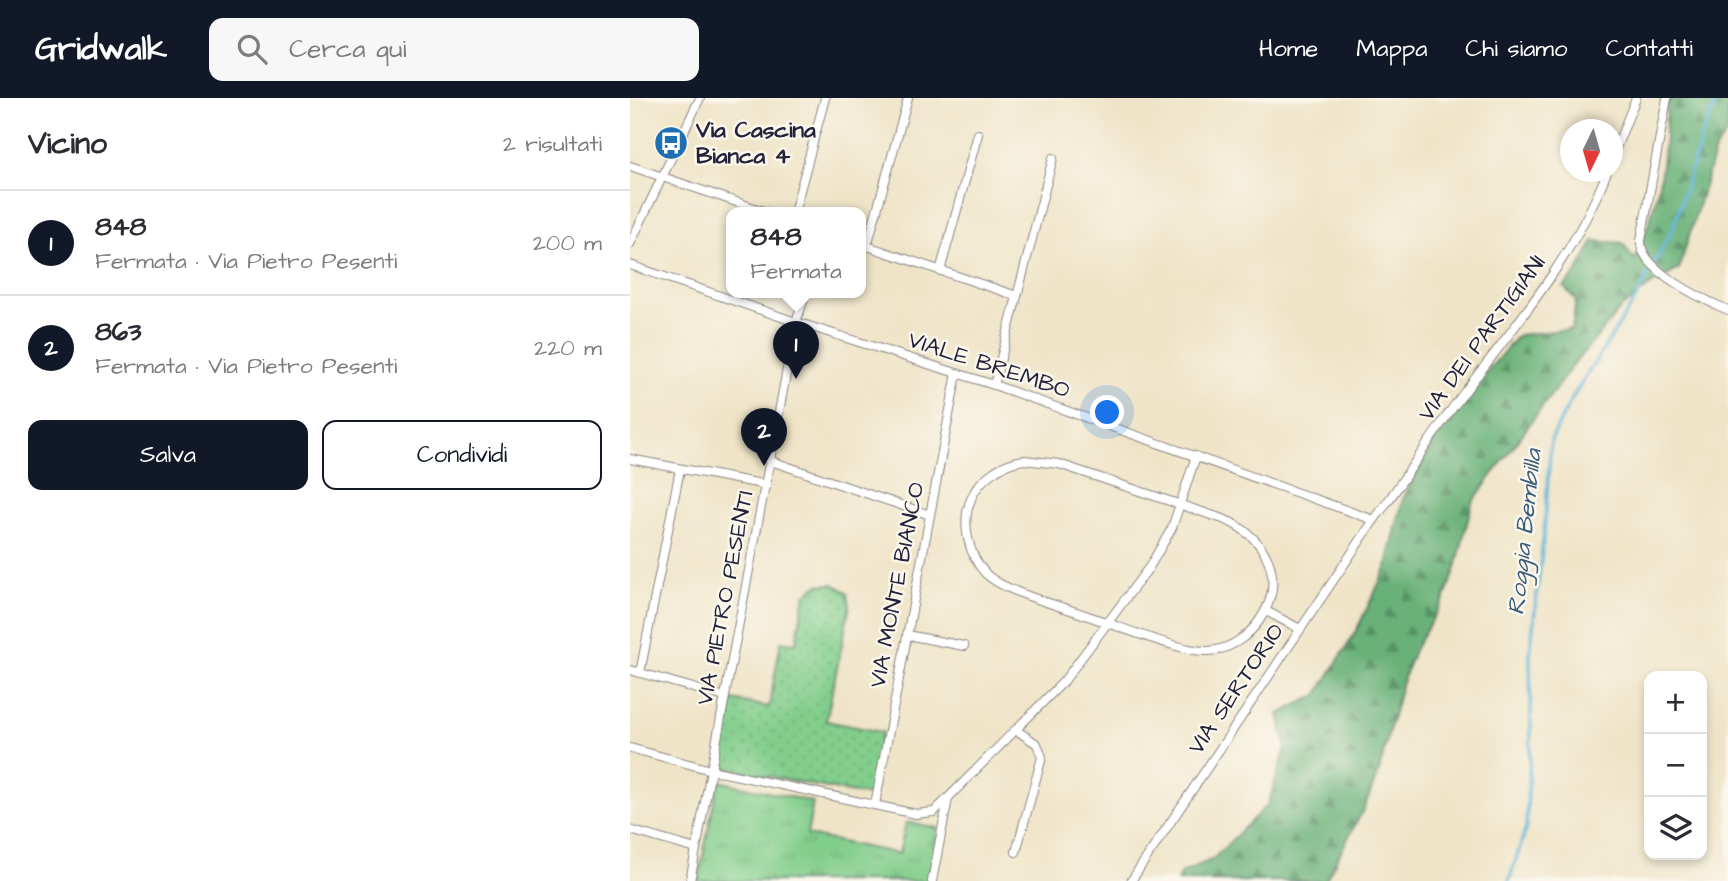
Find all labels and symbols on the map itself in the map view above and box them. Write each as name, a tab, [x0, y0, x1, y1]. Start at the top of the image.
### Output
place label: Via Cascina Bianca 4	[695, 114, 816, 172]
north arrow	[1560, 119, 1623, 182]
bus stop icon: Via Cascina Bianca 4	[652, 124, 690, 162]
street label: VIA DEI PARTIGIANI	[1411, 248, 1553, 428]
pin: 1	[773, 321, 819, 379]
street label: VIALE BREMBO	[904, 324, 1074, 406]
your location	[1090, 395, 1124, 429]
pin: 2	[741, 408, 787, 466]
water label: Roggia Bembilla	[1499, 446, 1552, 617]
street label: VIA MONTE BIANCO	[861, 480, 933, 690]
street label: VIA PIETRO PESENTI	[689, 488, 761, 708]
street label: VIA SERTORIO	[1180, 617, 1292, 761]

